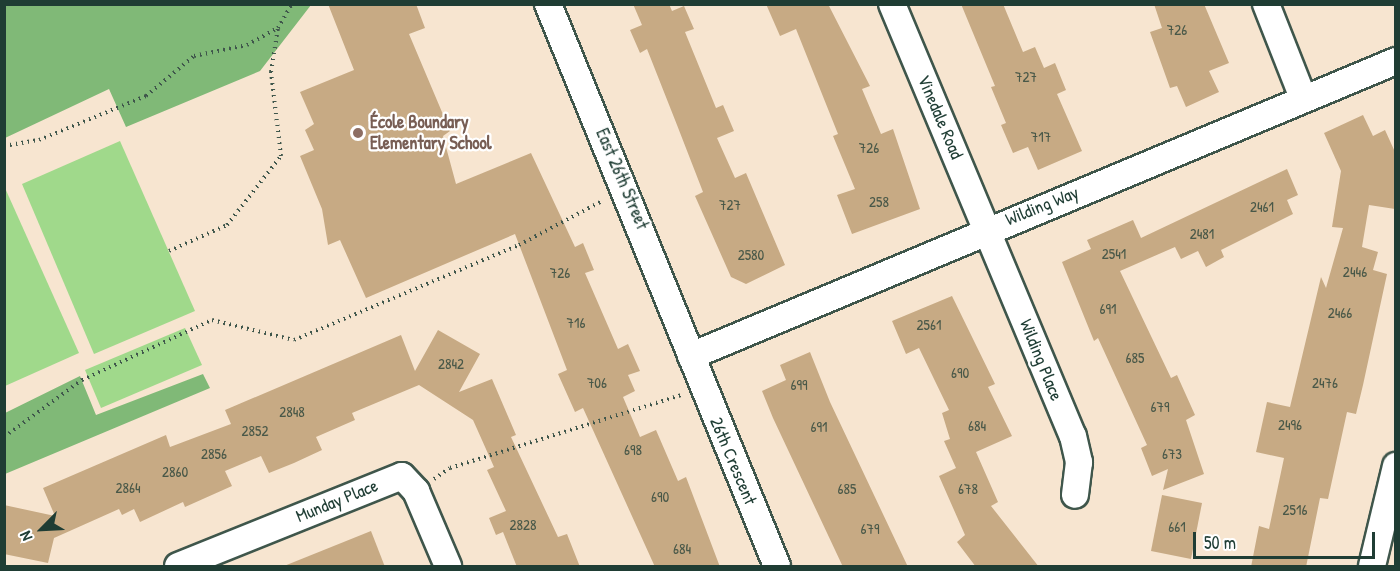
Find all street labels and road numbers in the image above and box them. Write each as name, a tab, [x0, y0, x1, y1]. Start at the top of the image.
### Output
street label: Vinedale Road	[913, 72, 967, 162]
street label: East 26th Street	[591, 125, 653, 233]
street label: Wilding Way	[1002, 182, 1082, 230]
street label: Wilding Place	[1015, 316, 1067, 404]
street label: 26th Crescent	[705, 414, 761, 508]
street label: Munday Place	[293, 475, 381, 527]

